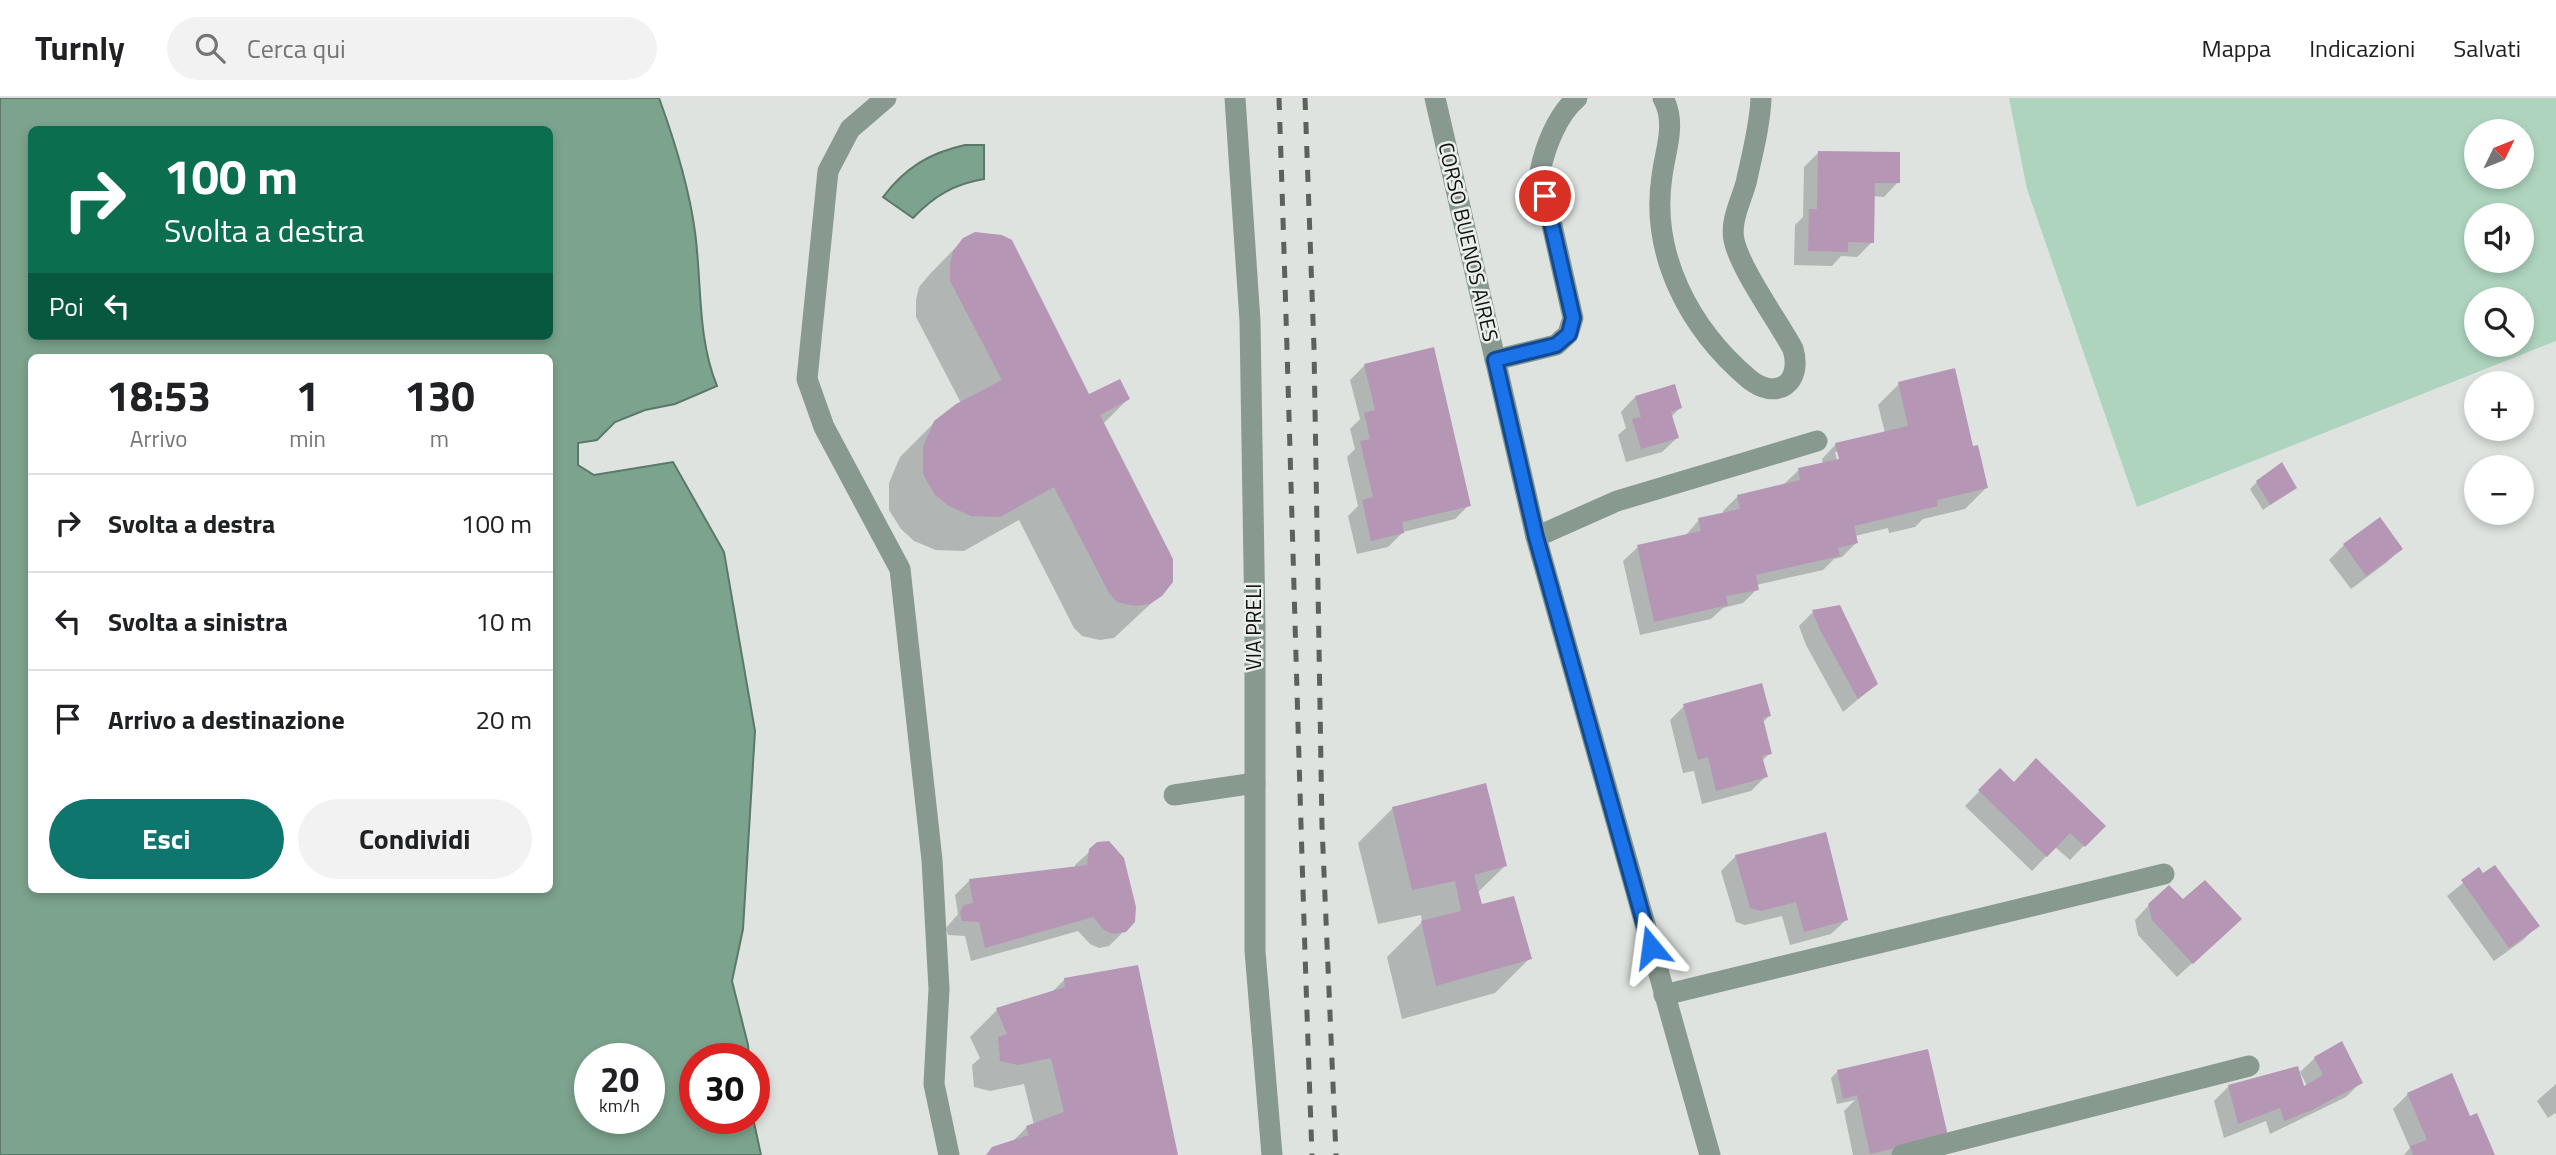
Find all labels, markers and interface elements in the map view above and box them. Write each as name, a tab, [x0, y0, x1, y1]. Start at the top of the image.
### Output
search box	[167, 17, 657, 80]
text: Turnly	[35, 23, 125, 73]
icon: search	[191, 29, 229, 67]
text: Cerca qui	[247, 29, 346, 68]
text: Mappa	[2202, 30, 2271, 66]
text: Indicazioni	[2309, 30, 2415, 66]
text: Salvati	[2453, 30, 2521, 66]
north arrow	[2464, 119, 2534, 189]
map controls	[2464, 119, 2534, 525]
text: 100 m	[164, 138, 298, 213]
street label: CORSO BUENOS AIRES	[1430, 139, 1507, 345]
icon: right	[49, 154, 140, 245]
pin	[1515, 166, 1575, 226]
icon: arrive	[1526, 177, 1564, 215]
button: sound	[2464, 203, 2534, 273]
text: Svolta a destra	[164, 206, 364, 254]
text: Poi	[49, 287, 84, 326]
icon: left	[98, 287, 136, 325]
button: search	[2464, 287, 2534, 357]
text: 18:53	[106, 363, 211, 427]
text: 1	[296, 363, 319, 427]
text: 130	[404, 363, 475, 427]
button: +	[2464, 371, 2534, 441]
text: Arrivo	[130, 421, 187, 456]
text: min	[289, 421, 326, 456]
text: m	[430, 421, 449, 456]
button: −	[2464, 455, 2534, 525]
icon: right	[49, 504, 87, 542]
text: Svolta a destra	[108, 504, 275, 543]
text: 100 m	[461, 504, 532, 543]
street label: VIA PRELI	[1237, 584, 1269, 670]
icon: left	[49, 602, 87, 640]
text: Svolta a sinistra	[108, 602, 288, 641]
text: 10 m	[475, 602, 532, 641]
icon: arrive	[49, 700, 87, 738]
text: Arrivo a destinazione	[108, 700, 345, 739]
text: 20 m	[475, 700, 532, 739]
button: Esci	[49, 799, 284, 879]
button: Condividi	[298, 799, 532, 879]
position arrow	[1614, 910, 1688, 984]
speed limit sign: 30	[679, 1043, 770, 1134]
text: 20	[600, 1052, 639, 1106]
text: km/h	[599, 1092, 640, 1119]

